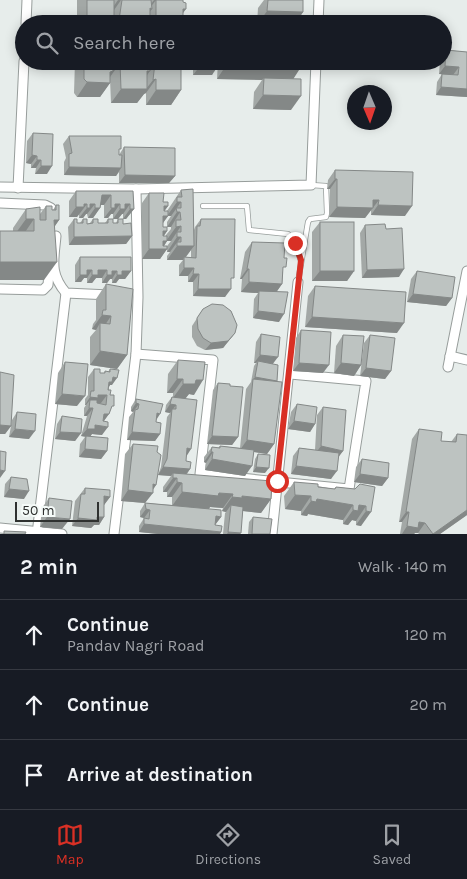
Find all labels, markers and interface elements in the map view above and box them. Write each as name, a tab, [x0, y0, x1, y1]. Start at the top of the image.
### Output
search box	[15, 15, 452, 70]
icon: search	[33, 29, 61, 57]
text: Search here	[73, 32, 175, 54]
north arrow	[347, 85, 392, 130]
route end	[284, 232, 307, 255]
route start	[266, 470, 289, 493]
scale bar	[15, 499, 99, 522]
text: 50 m	[22, 502, 55, 519]
text: 2 min	[20, 555, 78, 579]
text: Walk · 140 m	[358, 557, 447, 576]
text: Continue	[67, 614, 149, 636]
icon: ahead	[20, 621, 48, 649]
text: 120 m	[404, 625, 447, 644]
text: Pandav Nagri Road	[67, 636, 204, 655]
icon: ahead	[20, 691, 48, 719]
text: Continue	[67, 694, 149, 716]
text: 20 m	[409, 695, 447, 714]
icon: arrive	[20, 761, 48, 789]
text: Arrive at destination	[67, 764, 253, 786]
tab: Map	[56, 821, 84, 868]
tab: Directions	[195, 821, 261, 868]
tab: Saved	[373, 821, 411, 868]

